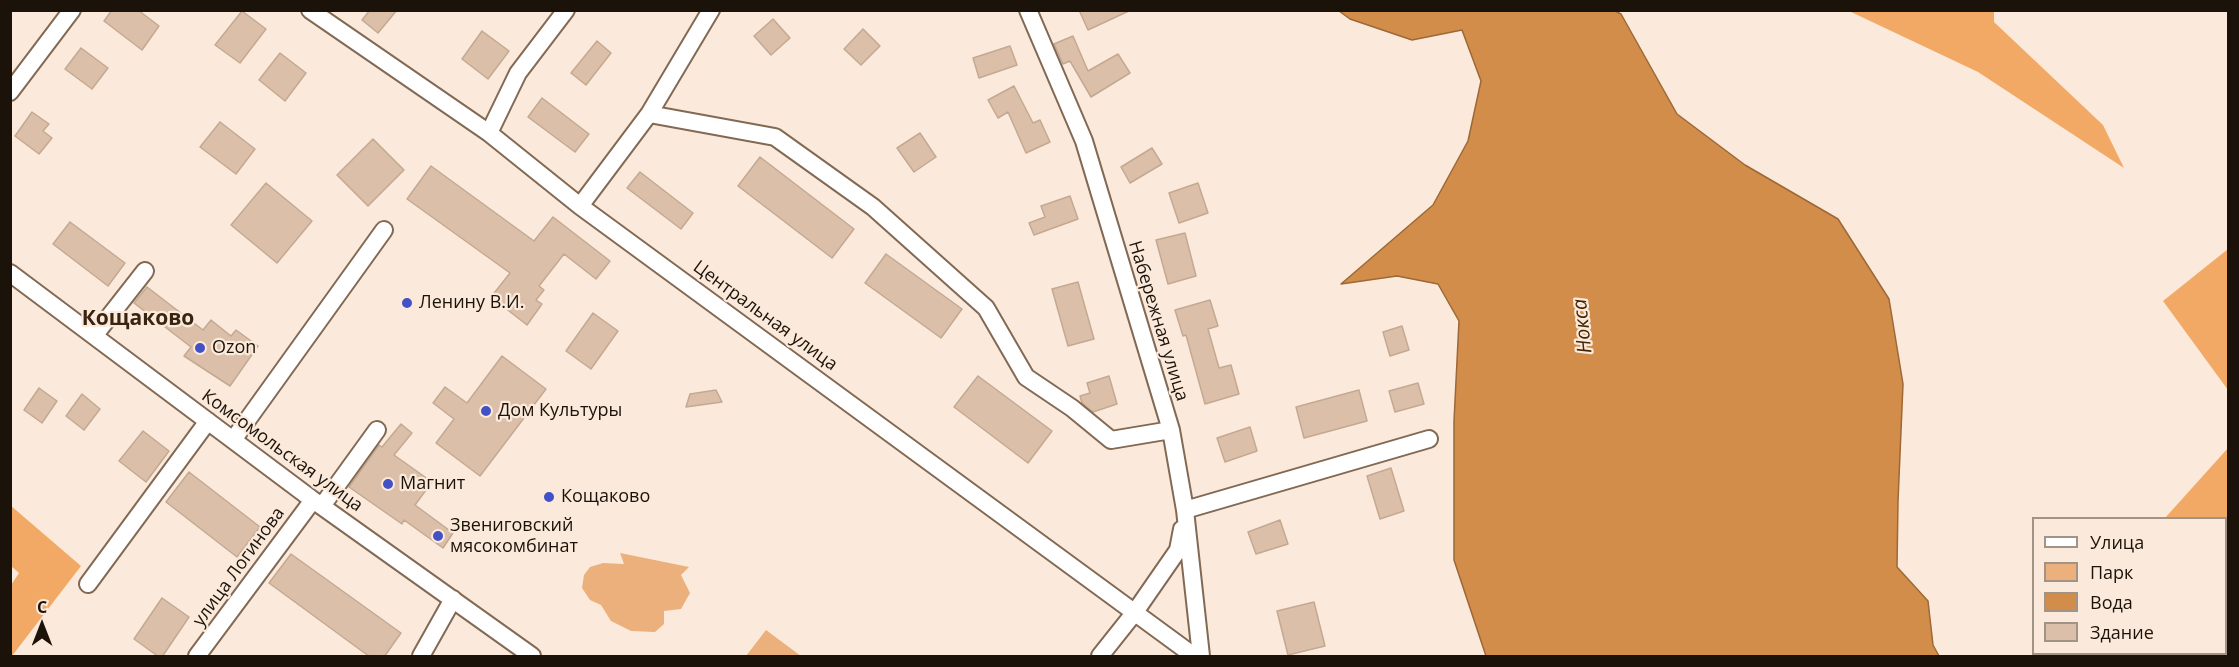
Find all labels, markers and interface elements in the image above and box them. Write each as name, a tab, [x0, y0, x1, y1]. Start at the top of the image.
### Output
street label: Набережная улица	[1123, 238, 1193, 404]
street label: Центральная улица	[689, 256, 841, 376]
place label: Ленину В.И.	[419, 292, 524, 314]
marker: Ленину В.И.	[400, 296, 414, 310]
water label: Нокса	[1568, 297, 1598, 355]
district label: Кощаково	[82, 306, 194, 332]
place label: Ozon	[212, 337, 256, 359]
marker: Ozon	[193, 341, 207, 355]
street label: Комсомольская улица	[197, 385, 367, 517]
place label: Дом Культуры	[498, 400, 622, 422]
marker: Дом Культуры	[479, 404, 493, 418]
place label: Магнит	[400, 473, 465, 495]
marker: Магнит	[381, 477, 395, 491]
place label: Кощаково	[561, 486, 650, 508]
marker: Кощаково	[542, 490, 556, 504]
street label: улица Логинова	[189, 503, 289, 631]
place label: Звениговский мясокомбинат	[450, 515, 578, 558]
legend	[2032, 517, 2227, 655]
marker: Звениговский мясокомбинат	[431, 529, 445, 543]
text: Улица	[2090, 530, 2144, 554]
text: Парк	[2090, 560, 2133, 584]
text: Вода	[2090, 590, 2133, 614]
north arrow	[12, 595, 72, 655]
text: С	[37, 596, 47, 618]
text: Здание	[2090, 620, 2154, 644]

